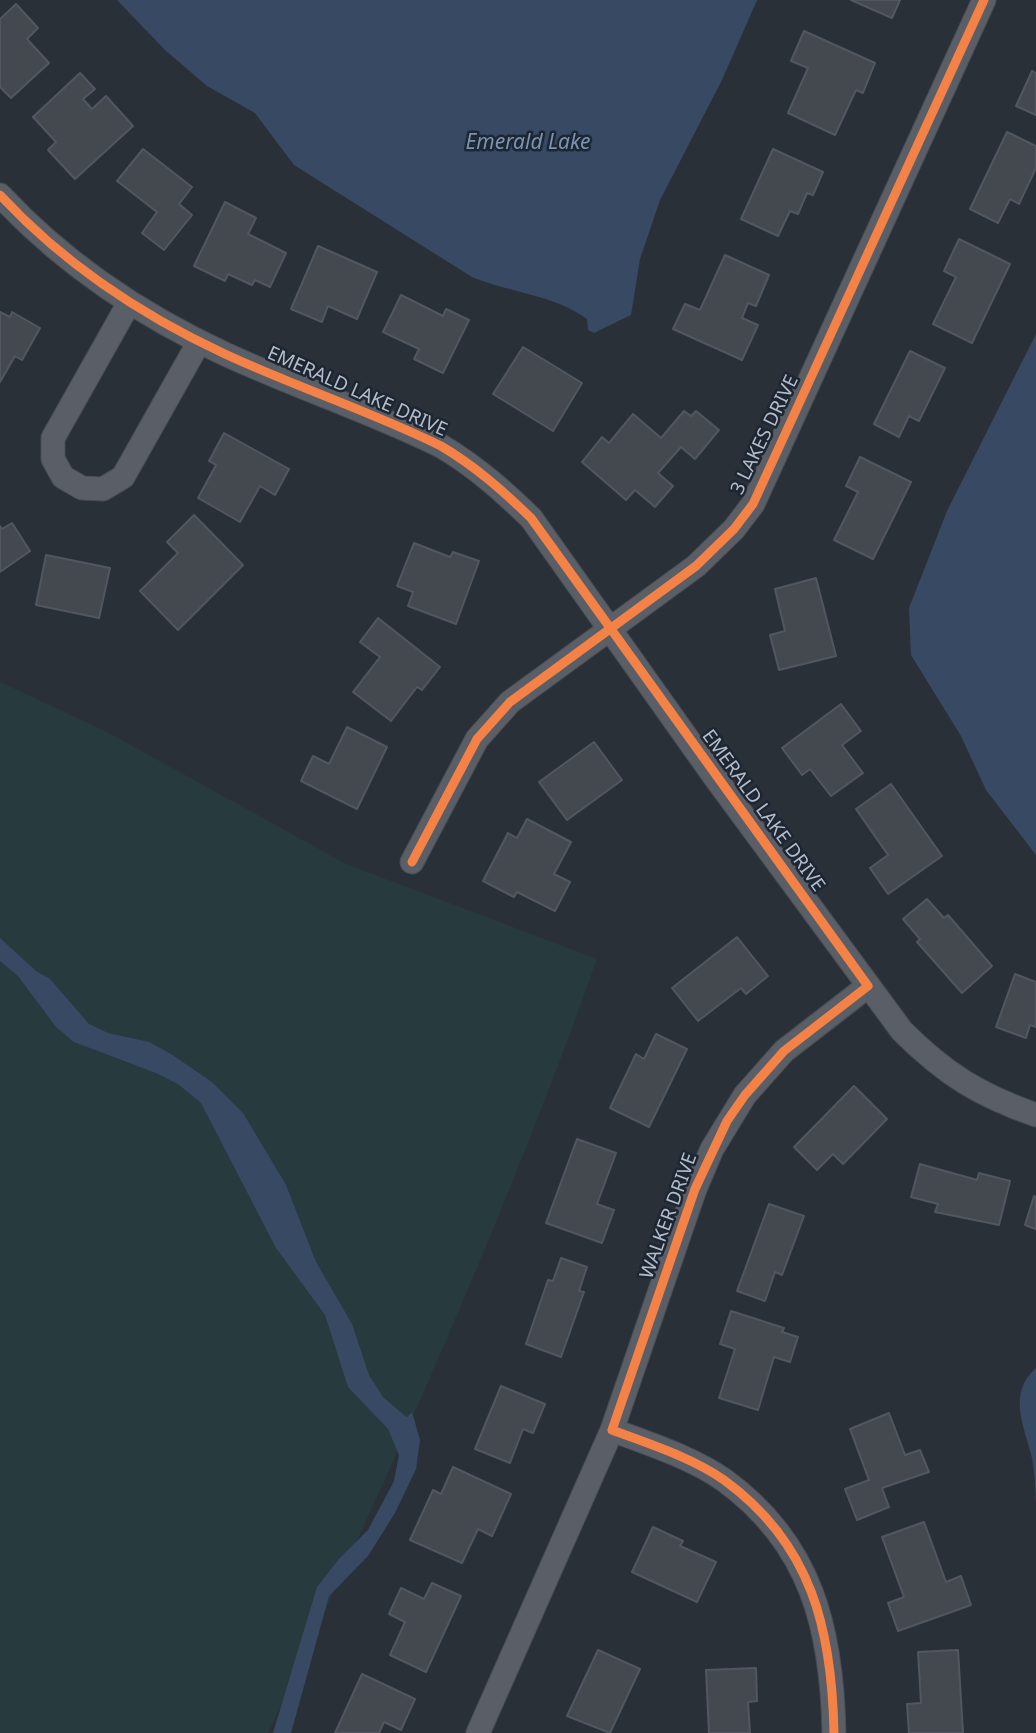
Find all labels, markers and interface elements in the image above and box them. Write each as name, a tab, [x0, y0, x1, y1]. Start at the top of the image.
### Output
water label: Emerald Lake	[466, 130, 590, 156]
street label: EMERALD LAKE DRIVE	[264, 342, 450, 442]
street label: 3 LAKES DRIVE	[726, 372, 804, 498]
street label: EMERALD LAKE DRIVE	[697, 726, 829, 896]
street label: WALKER DRIVE	[636, 1150, 702, 1282]

